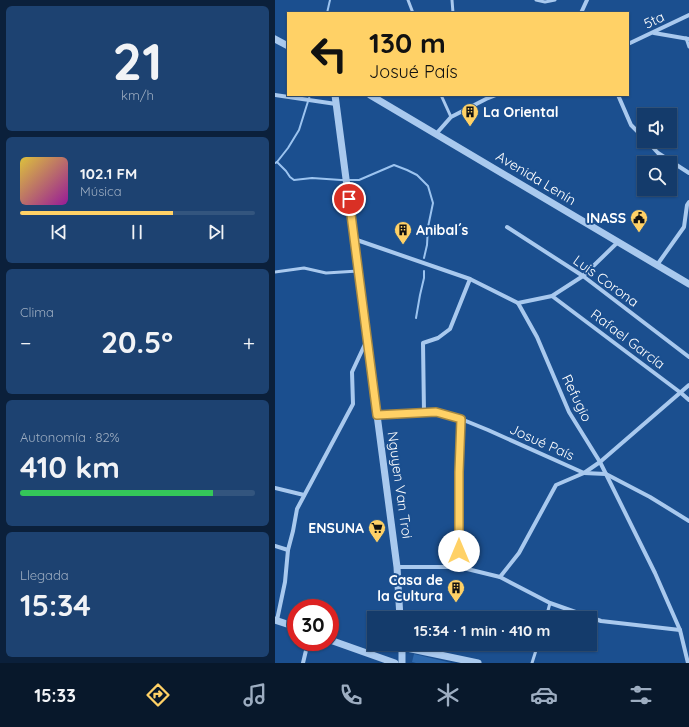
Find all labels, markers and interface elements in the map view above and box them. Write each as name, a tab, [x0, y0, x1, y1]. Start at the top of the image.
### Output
street label: 5ta	[641, 7, 667, 33]
text: 130 m	[369, 25, 446, 60]
text: 21	[113, 28, 162, 93]
icon: left	[303, 28, 355, 80]
text: Josué País	[369, 60, 458, 83]
text: km/h	[121, 87, 154, 103]
building icon: La Oriental	[460, 102, 480, 127]
place label: La Oriental	[483, 103, 559, 121]
map controls	[637, 108, 677, 196]
button: sound	[637, 108, 677, 148]
street label: Avenida Lenín	[493, 147, 579, 209]
button: search	[637, 156, 677, 196]
text: 102.1 FM	[80, 164, 137, 183]
pin	[332, 182, 366, 216]
text: Música	[80, 183, 122, 199]
icon: arrive	[338, 188, 360, 210]
public building icon: INASS	[629, 208, 649, 233]
place label: INASS	[586, 209, 626, 227]
building icon: Anibal´s	[393, 220, 413, 245]
icon: previous	[48, 221, 70, 243]
icon: pause	[126, 221, 148, 243]
icon: next	[205, 221, 227, 243]
place label: Anibal´s	[416, 221, 469, 239]
street label: Luis Corona	[570, 251, 642, 311]
text: Clima	[20, 304, 54, 320]
street label: Rafael García	[587, 305, 669, 373]
text: 20.5°	[101, 323, 173, 361]
text: −	[20, 329, 31, 357]
text: +	[243, 329, 255, 357]
street label: Refugio	[558, 371, 596, 425]
street label: Josué País	[507, 420, 577, 464]
text: Autonomía · 82%	[20, 429, 120, 445]
street label: Nguyen Van Troi	[384, 430, 416, 540]
text: 410 km	[20, 448, 120, 486]
supermarket icon: ENSUNA	[367, 518, 387, 543]
place label: ENSUNA	[308, 519, 364, 537]
position arrow	[438, 530, 480, 572]
text: Llegada	[20, 567, 69, 583]
place label: Casa de la Cultura	[377, 571, 443, 605]
building icon: Casa de la Cultura	[446, 578, 466, 603]
text: 15:34	[20, 586, 91, 624]
speed limit sign: 30	[287, 599, 339, 651]
text: 15:34 · 1 min · 410 m	[414, 621, 550, 640]
icon: directions	[144, 681, 172, 709]
icon: music	[241, 681, 269, 709]
icon: phone	[337, 681, 365, 709]
icon: climate	[434, 681, 462, 709]
icon: car	[530, 681, 558, 709]
icon: filters	[627, 681, 655, 709]
text: 15:33	[34, 684, 76, 707]

